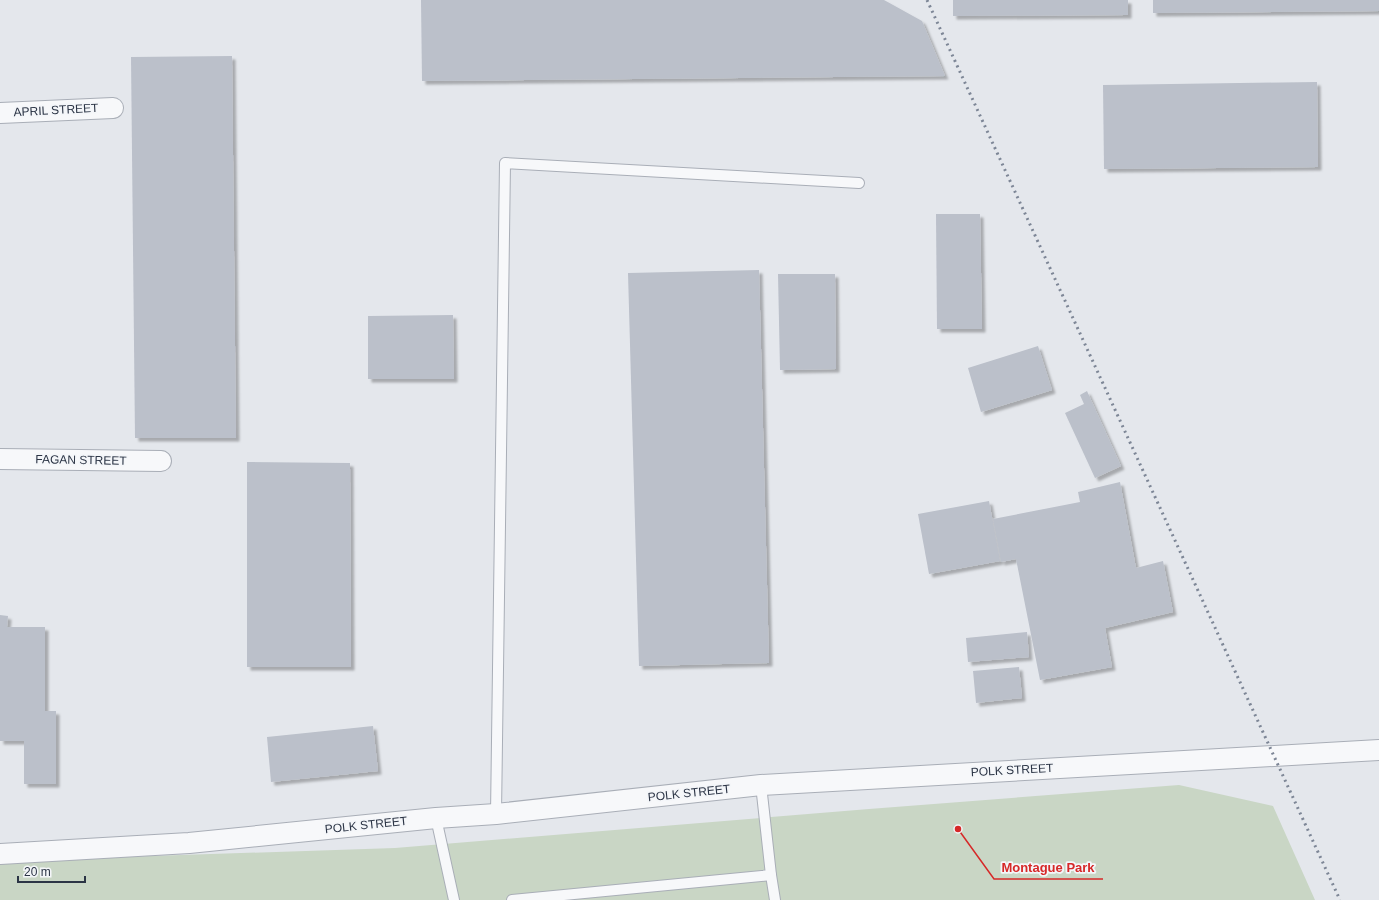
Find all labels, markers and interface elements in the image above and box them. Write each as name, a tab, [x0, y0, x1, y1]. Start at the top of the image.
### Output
street label: APRIL STREET	[13, 101, 99, 119]
street label: FAGAN STREET	[35, 452, 127, 468]
street label: POLK STREET	[970, 761, 1054, 779]
street label: POLK STREET	[647, 782, 732, 804]
street label: POLK STREET	[324, 814, 409, 836]
callout: Montague Park	[994, 854, 1103, 879]
scale bar	[18, 858, 85, 884]
text: Montague Park	[1001, 860, 1095, 875]
text: 20 m	[24, 865, 51, 879]

